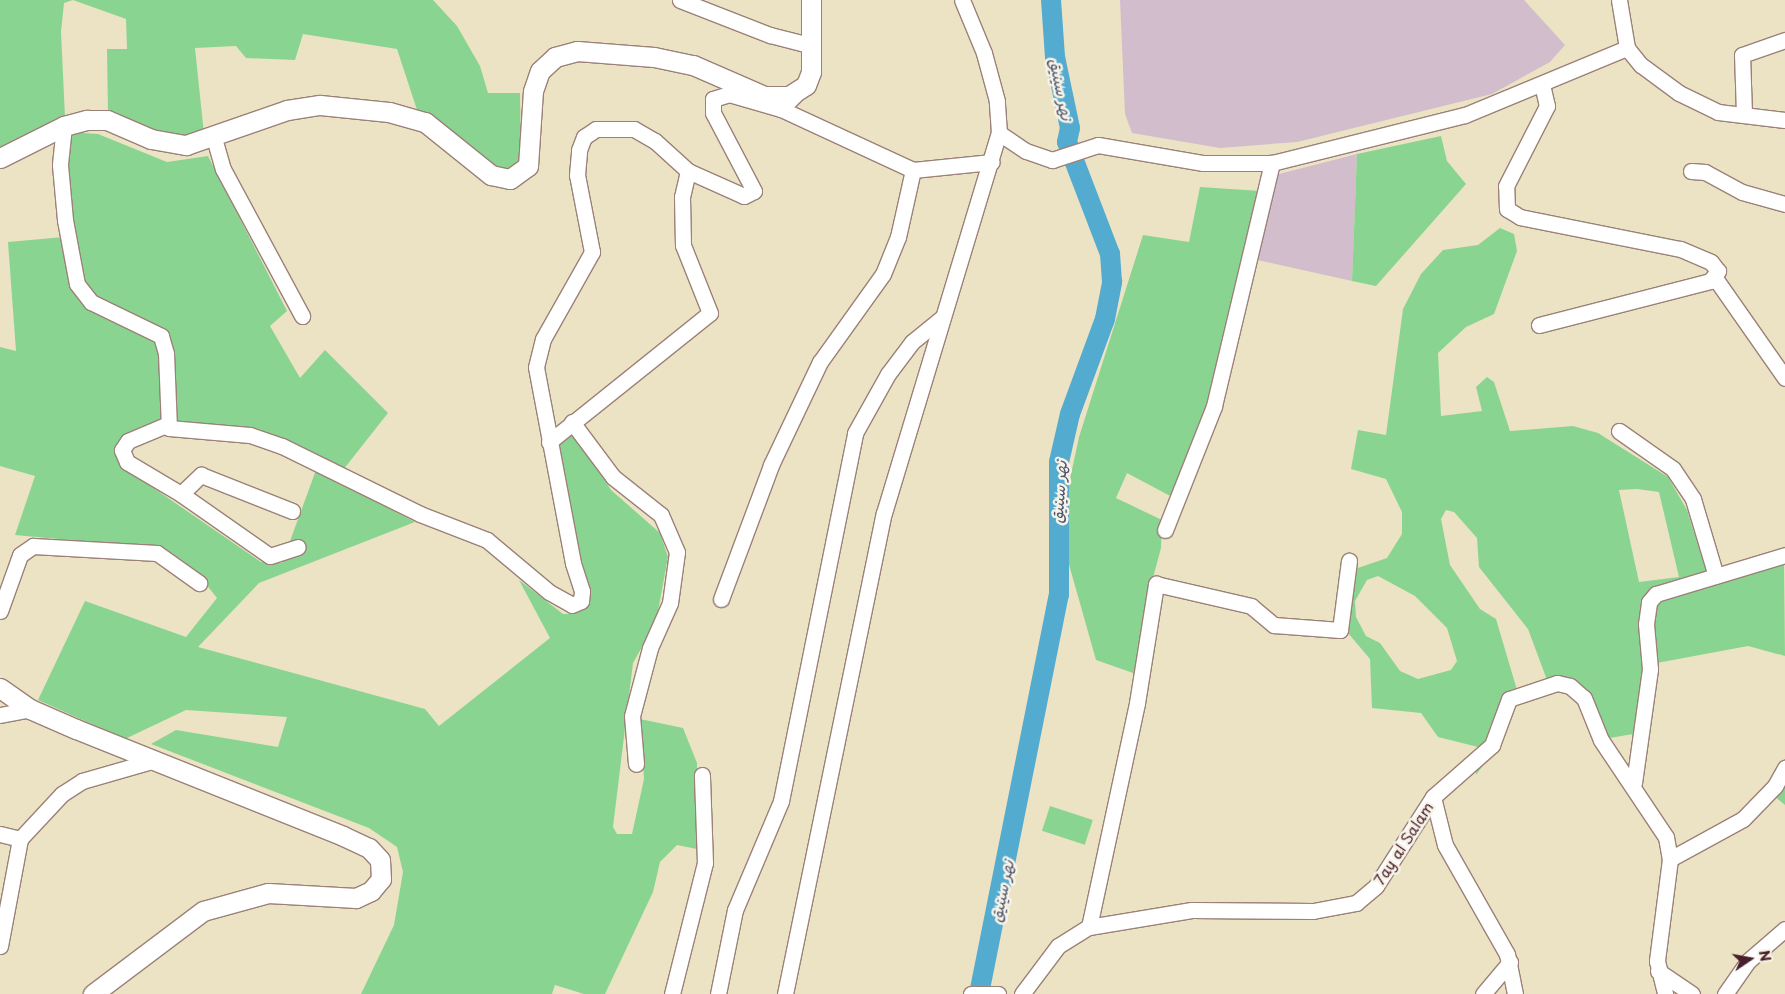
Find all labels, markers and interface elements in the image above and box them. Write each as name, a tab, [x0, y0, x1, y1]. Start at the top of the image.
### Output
water label: نهر سينيق	[1047, 56, 1077, 122]
water label: نهر سينيق	[1046, 460, 1070, 524]
street label: 7ay al Salam	[1369, 798, 1437, 888]
water label: نهر سينيق	[985, 858, 1017, 924]
north arrow	[1725, 934, 1775, 984]
text: N	[1754, 948, 1777, 963]

